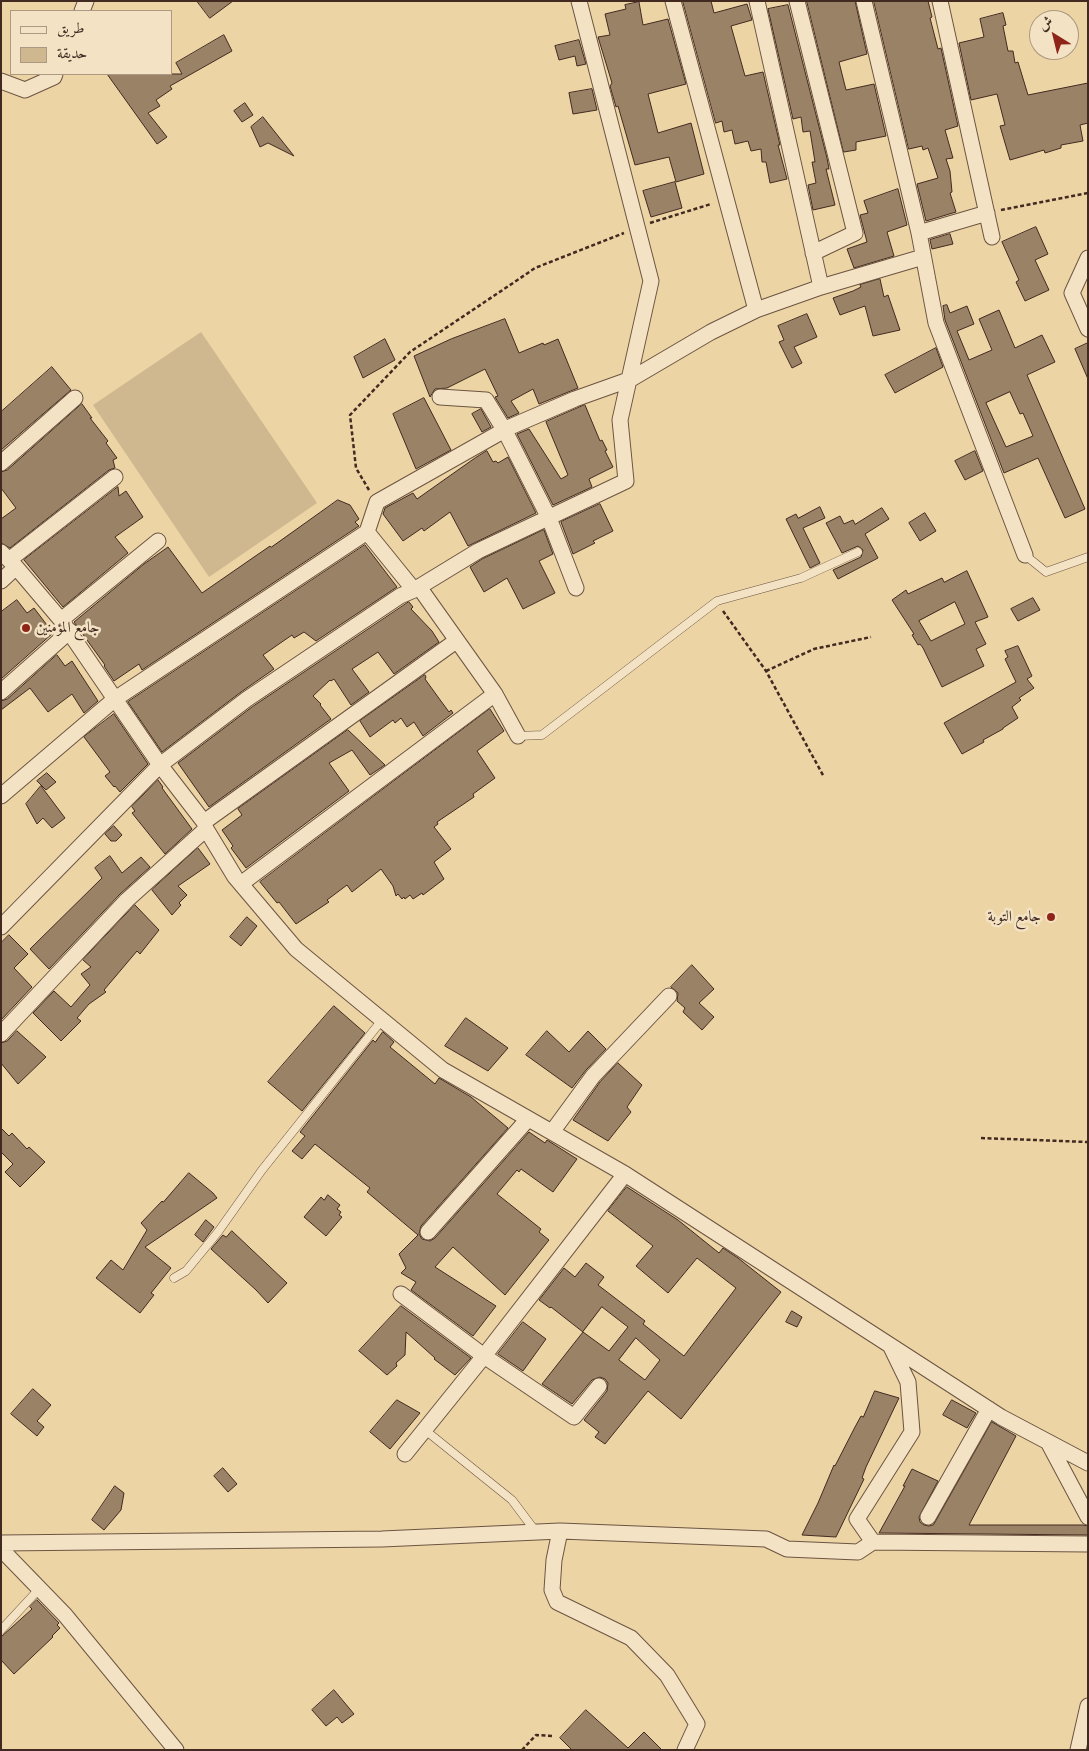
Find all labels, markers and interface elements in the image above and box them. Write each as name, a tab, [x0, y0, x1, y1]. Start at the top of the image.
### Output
legend	[10, 10, 172, 75]
north arrow	[1029, 10, 1079, 60]
text: ش	[1035, 12, 1056, 34]
text: طريق	[57, 19, 84, 37]
text: حديقة	[57, 44, 87, 62]
place label: جامع المؤمنين	[36, 619, 100, 637]
marker: جامع المؤمنين	[20, 622, 32, 634]
place label: جامع التوبة	[988, 908, 1041, 926]
marker: جامع التوبة	[1045, 911, 1057, 923]

